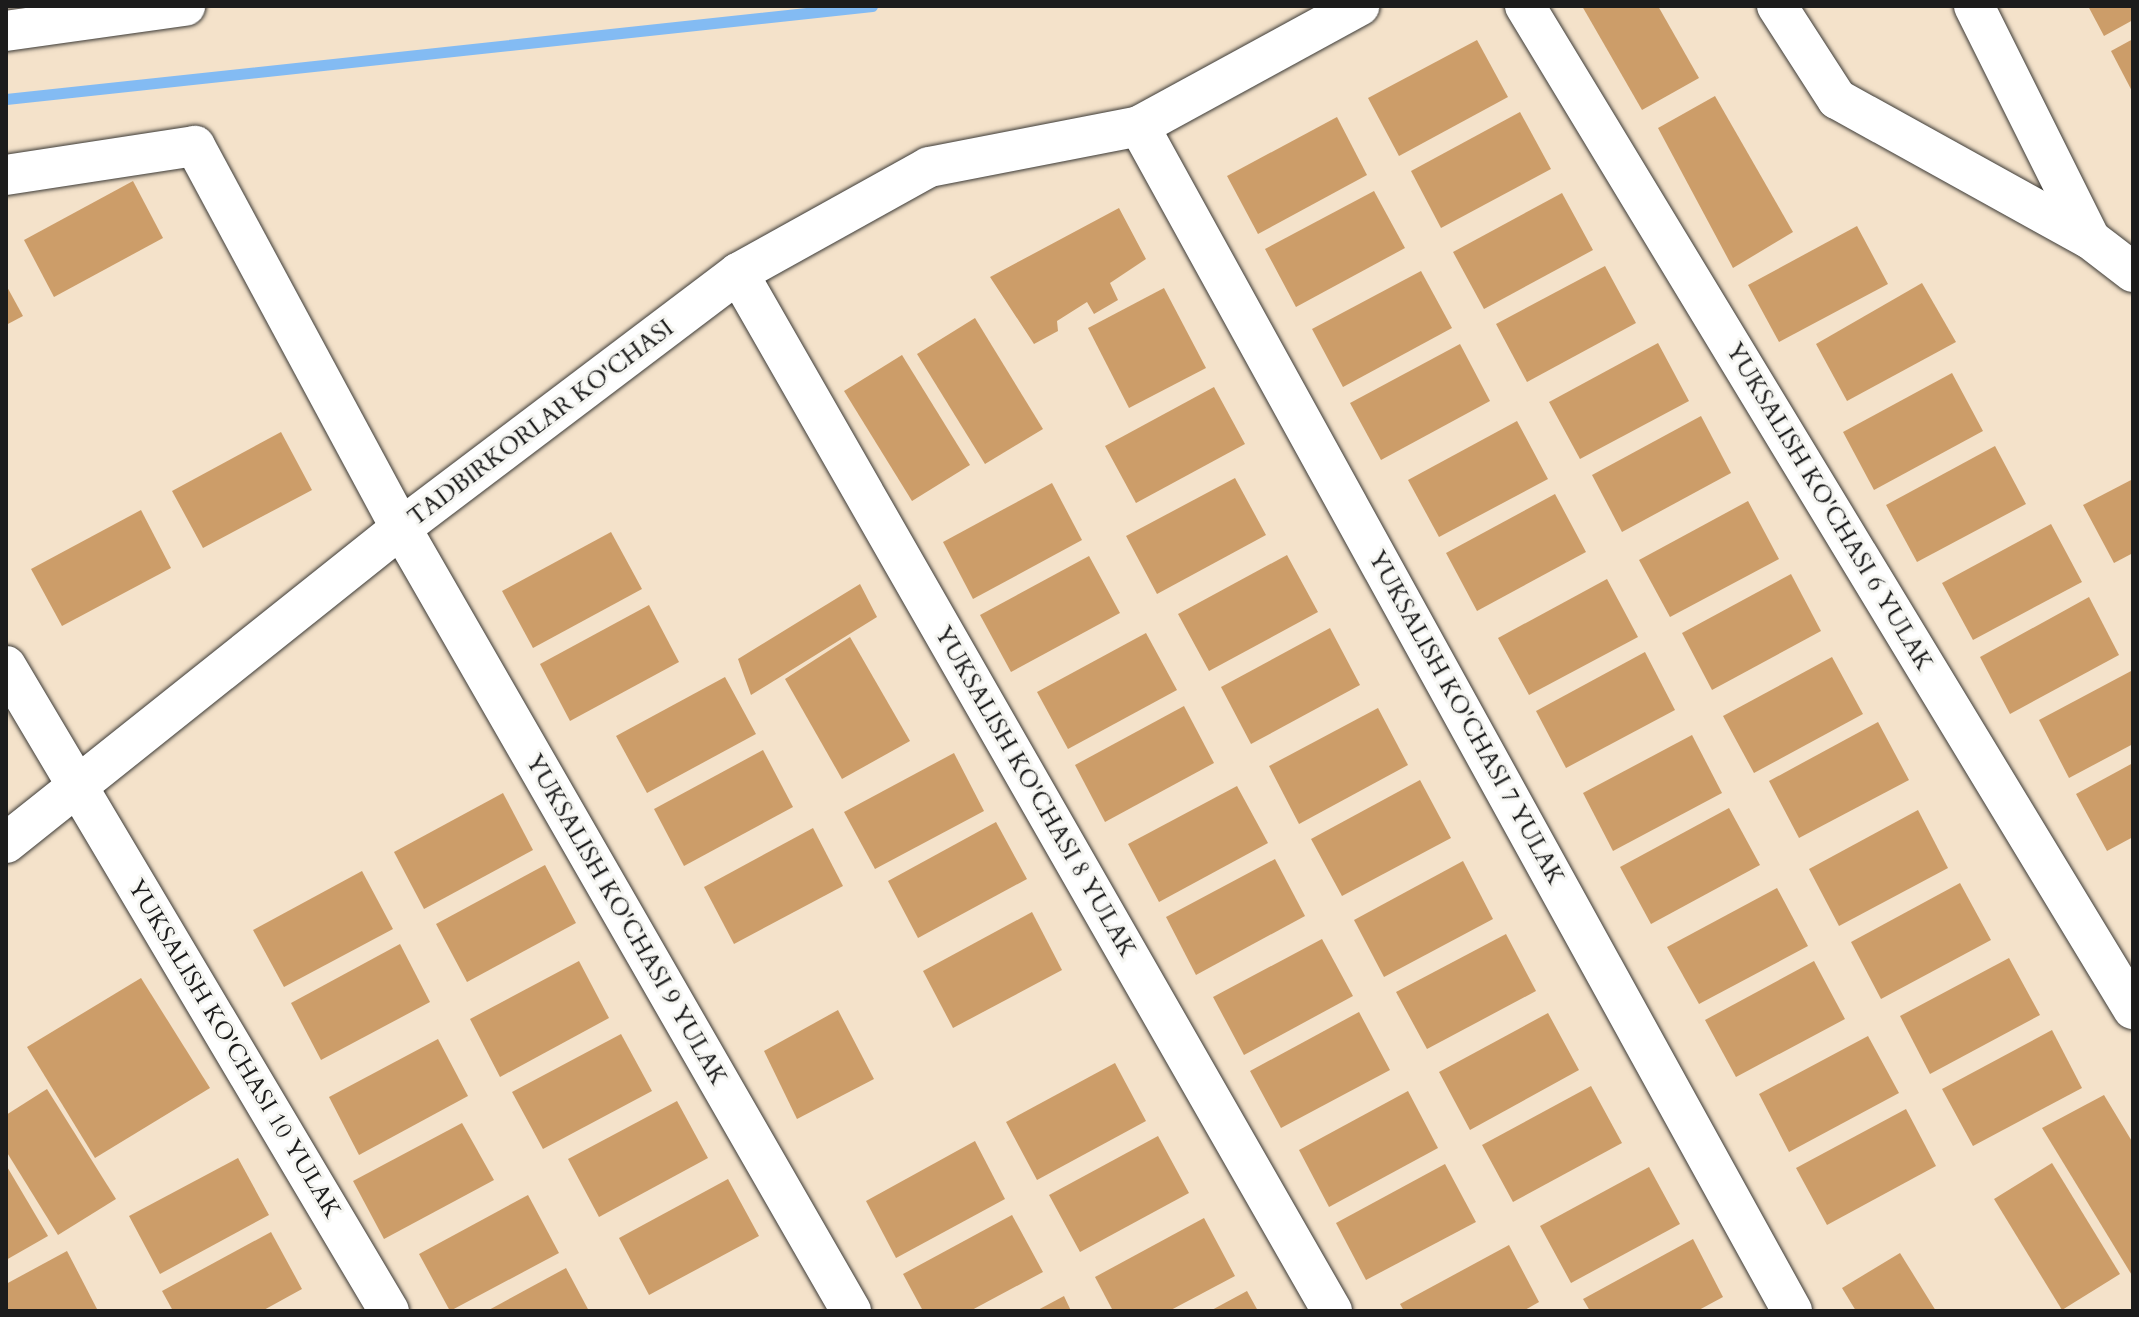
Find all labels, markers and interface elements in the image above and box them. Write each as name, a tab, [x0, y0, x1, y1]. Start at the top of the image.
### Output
street label: TADBIRKORLAR KO'CHASI	[403, 314, 679, 532]
street label: YUKSALISH KO'CHASI 6 YULAK	[1719, 338, 1939, 676]
street label: YUKSALISH KO'CHASI 7 YULAK	[1362, 546, 1570, 890]
street label: YUKSALISH KO'CHASI 8 YULAK	[928, 621, 1142, 963]
street label: YUKSALISH KO'CHASI 9 YULAK	[519, 749, 733, 1091]
street label: YUKSALISH KO'CHASI 10 YULAK	[121, 874, 347, 1224]

